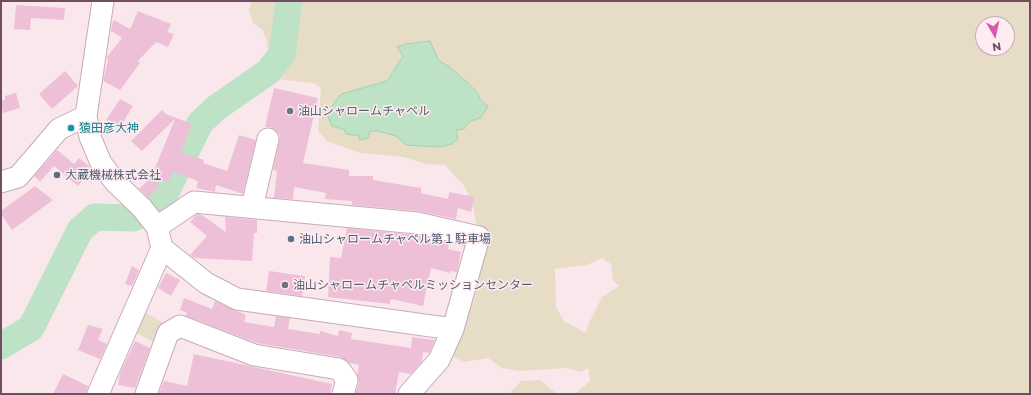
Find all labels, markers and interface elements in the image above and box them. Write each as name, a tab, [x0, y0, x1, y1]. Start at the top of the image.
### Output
north arrow	[975, 16, 1015, 56]
text: N	[991, 39, 1002, 54]
place label: 油山シャロームチャペル	[298, 104, 430, 118]
marker: 油山シャロームチャペル	[285, 106, 295, 116]
place label: 猿田彦大神	[79, 121, 139, 135]
marker: 猿田彦大神	[66, 123, 76, 133]
place label: 大蔵機械株式会社	[65, 168, 161, 182]
marker: 大蔵機械株式会社	[52, 170, 62, 180]
place label: 油山シャロームチャペル第１駐車場	[299, 232, 491, 246]
marker: 油山シャロームチャペル第１駐車場	[286, 234, 296, 244]
place label: 油山シャロームチャペルミッションセンター	[293, 278, 533, 292]
marker: 油山シャロームチャペルミッションセンター	[280, 280, 290, 290]

